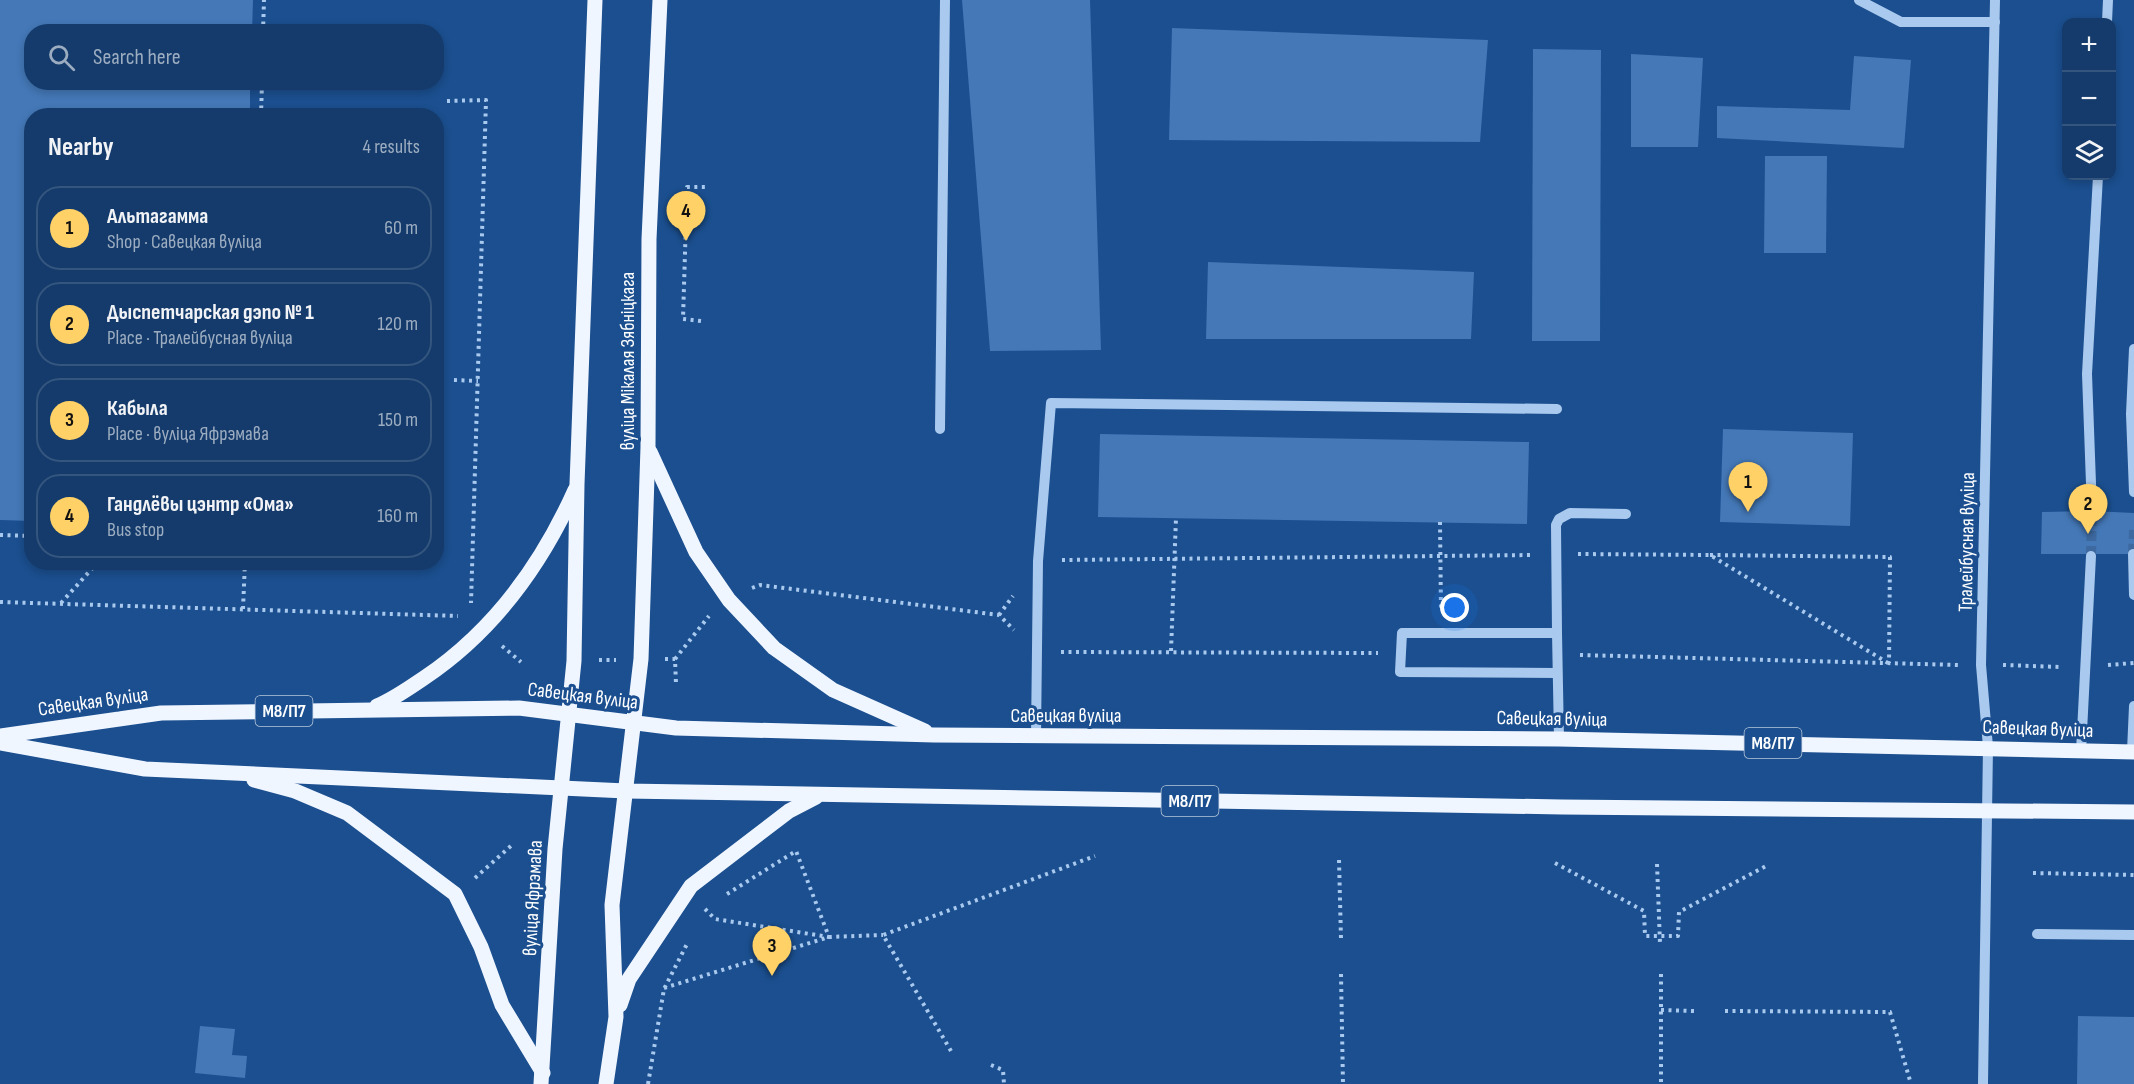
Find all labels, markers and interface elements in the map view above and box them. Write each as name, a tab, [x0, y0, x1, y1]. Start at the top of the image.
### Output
map controls	[2062, 18, 2116, 180]
button: +	[2062, 18, 2116, 72]
search box	[24, 24, 444, 90]
icon: search	[45, 41, 78, 74]
text: Search here	[93, 44, 180, 71]
button: −	[2062, 72, 2116, 126]
button: layers	[2062, 126, 2116, 180]
text: Nearby	[48, 132, 114, 163]
text: 4 results	[363, 135, 420, 159]
pin: 4	[666, 192, 706, 241]
text: Альтагамма	[107, 203, 208, 230]
text: 1	[66, 216, 73, 240]
text: 60 m	[384, 216, 418, 240]
text: Shop · Савецкая вуліца	[107, 230, 262, 254]
street label: вуліца Мікалая Зябніцкага	[616, 272, 640, 450]
text: Дыспетчарская дэпо № 1	[107, 299, 314, 326]
text: 2	[65, 312, 74, 336]
text: 120 m	[378, 312, 418, 336]
text: Place · Тралейбусная вуліца	[107, 326, 293, 350]
text: Кабыла	[107, 395, 168, 422]
text: 3	[65, 408, 74, 432]
text: 150 m	[378, 408, 418, 432]
text: Place · вуліца Яфрэмава	[107, 422, 269, 446]
pin: 1	[1728, 462, 1768, 512]
street label: Тралейбусная вуліца	[1954, 472, 1980, 612]
pin: 2	[2068, 484, 2108, 534]
text: Гандлёвы цэнтр «Ома»	[107, 491, 294, 518]
text: 4	[65, 504, 74, 528]
text: 160 m	[377, 504, 418, 528]
text: Bus stop	[107, 518, 164, 542]
your location	[1440, 593, 1469, 622]
street label: Савецкая вуліца	[526, 677, 639, 715]
street label: Савецкая вуліца	[37, 682, 150, 722]
road number: М8/П7	[256, 696, 312, 726]
street label: Савецкая вуліца	[1011, 704, 1121, 728]
street label: Савецкая вуліца	[1496, 706, 1608, 732]
street label: Савецкая вуліца	[1982, 715, 2094, 743]
road number: М8/П7	[1744, 728, 1802, 758]
road number: М8/П7	[1162, 786, 1218, 816]
street label: вуліца Яфрэмава	[518, 840, 548, 956]
pin: 3	[752, 926, 792, 976]

